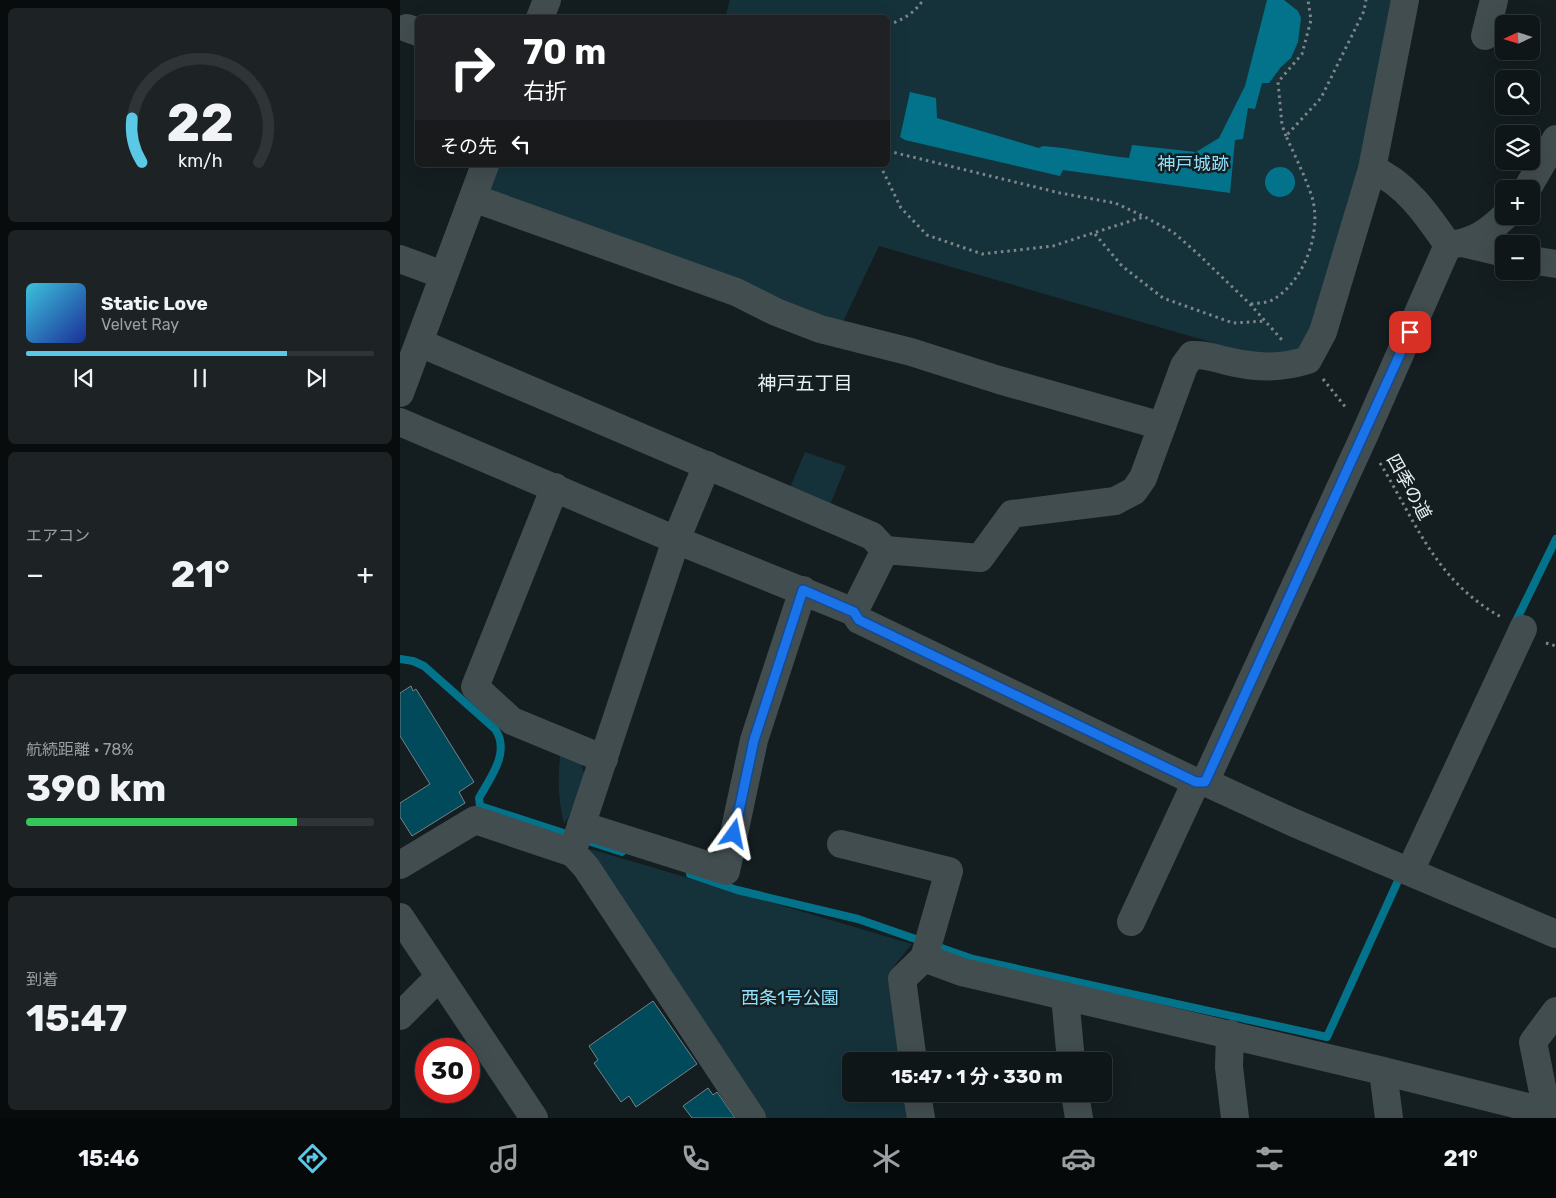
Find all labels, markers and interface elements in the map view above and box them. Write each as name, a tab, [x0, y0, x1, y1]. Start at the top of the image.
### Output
north arrow	[1495, 15, 1540, 60]
map controls	[1495, 15, 1540, 280]
text: 70 m	[523, 31, 606, 73]
icon: right	[440, 35, 505, 100]
button: search	[1495, 70, 1540, 115]
text: 右折	[523, 78, 567, 105]
text: 22	[166, 92, 234, 154]
button: layers	[1495, 125, 1540, 170]
icon: left	[507, 130, 535, 158]
text: その先	[440, 135, 497, 158]
text: km/h	[178, 150, 222, 171]
park label: 神戸城跡	[1157, 153, 1229, 175]
button: +	[1495, 180, 1540, 225]
button: −	[1495, 235, 1540, 280]
text: Static Love	[101, 292, 208, 315]
pin	[1389, 311, 1431, 353]
text: Velvet Ray	[101, 315, 179, 334]
icon: arrive	[1396, 318, 1424, 346]
icon: previous	[70, 364, 98, 392]
icon: pause	[186, 364, 214, 392]
icon: next	[302, 364, 330, 392]
district label: 神戸五丁目	[757, 372, 853, 395]
street label: 四季の道	[1382, 450, 1436, 524]
text: エアコン	[26, 526, 90, 545]
text: 21°	[171, 551, 230, 597]
text: −	[26, 558, 44, 591]
text: +	[357, 558, 374, 591]
text: 航続距離 · 78%	[26, 740, 134, 759]
text: 390 km	[26, 765, 166, 811]
position arrow	[707, 807, 759, 859]
text: 到着	[26, 970, 58, 989]
park label: 西条1号公園	[741, 987, 839, 1009]
text: 15:47	[26, 995, 127, 1041]
speed limit sign: 30	[415, 1038, 480, 1103]
text: 15:47 · 1 分 · 330 m	[891, 1065, 1063, 1088]
icon: directions	[295, 1141, 330, 1176]
icon: music	[487, 1141, 522, 1176]
icon: phone	[678, 1141, 713, 1176]
icon: climate	[869, 1141, 904, 1176]
icon: car	[1061, 1141, 1096, 1176]
icon: filters	[1252, 1141, 1287, 1176]
text: 15:46	[78, 1145, 139, 1172]
text: 21°	[1444, 1145, 1478, 1172]

